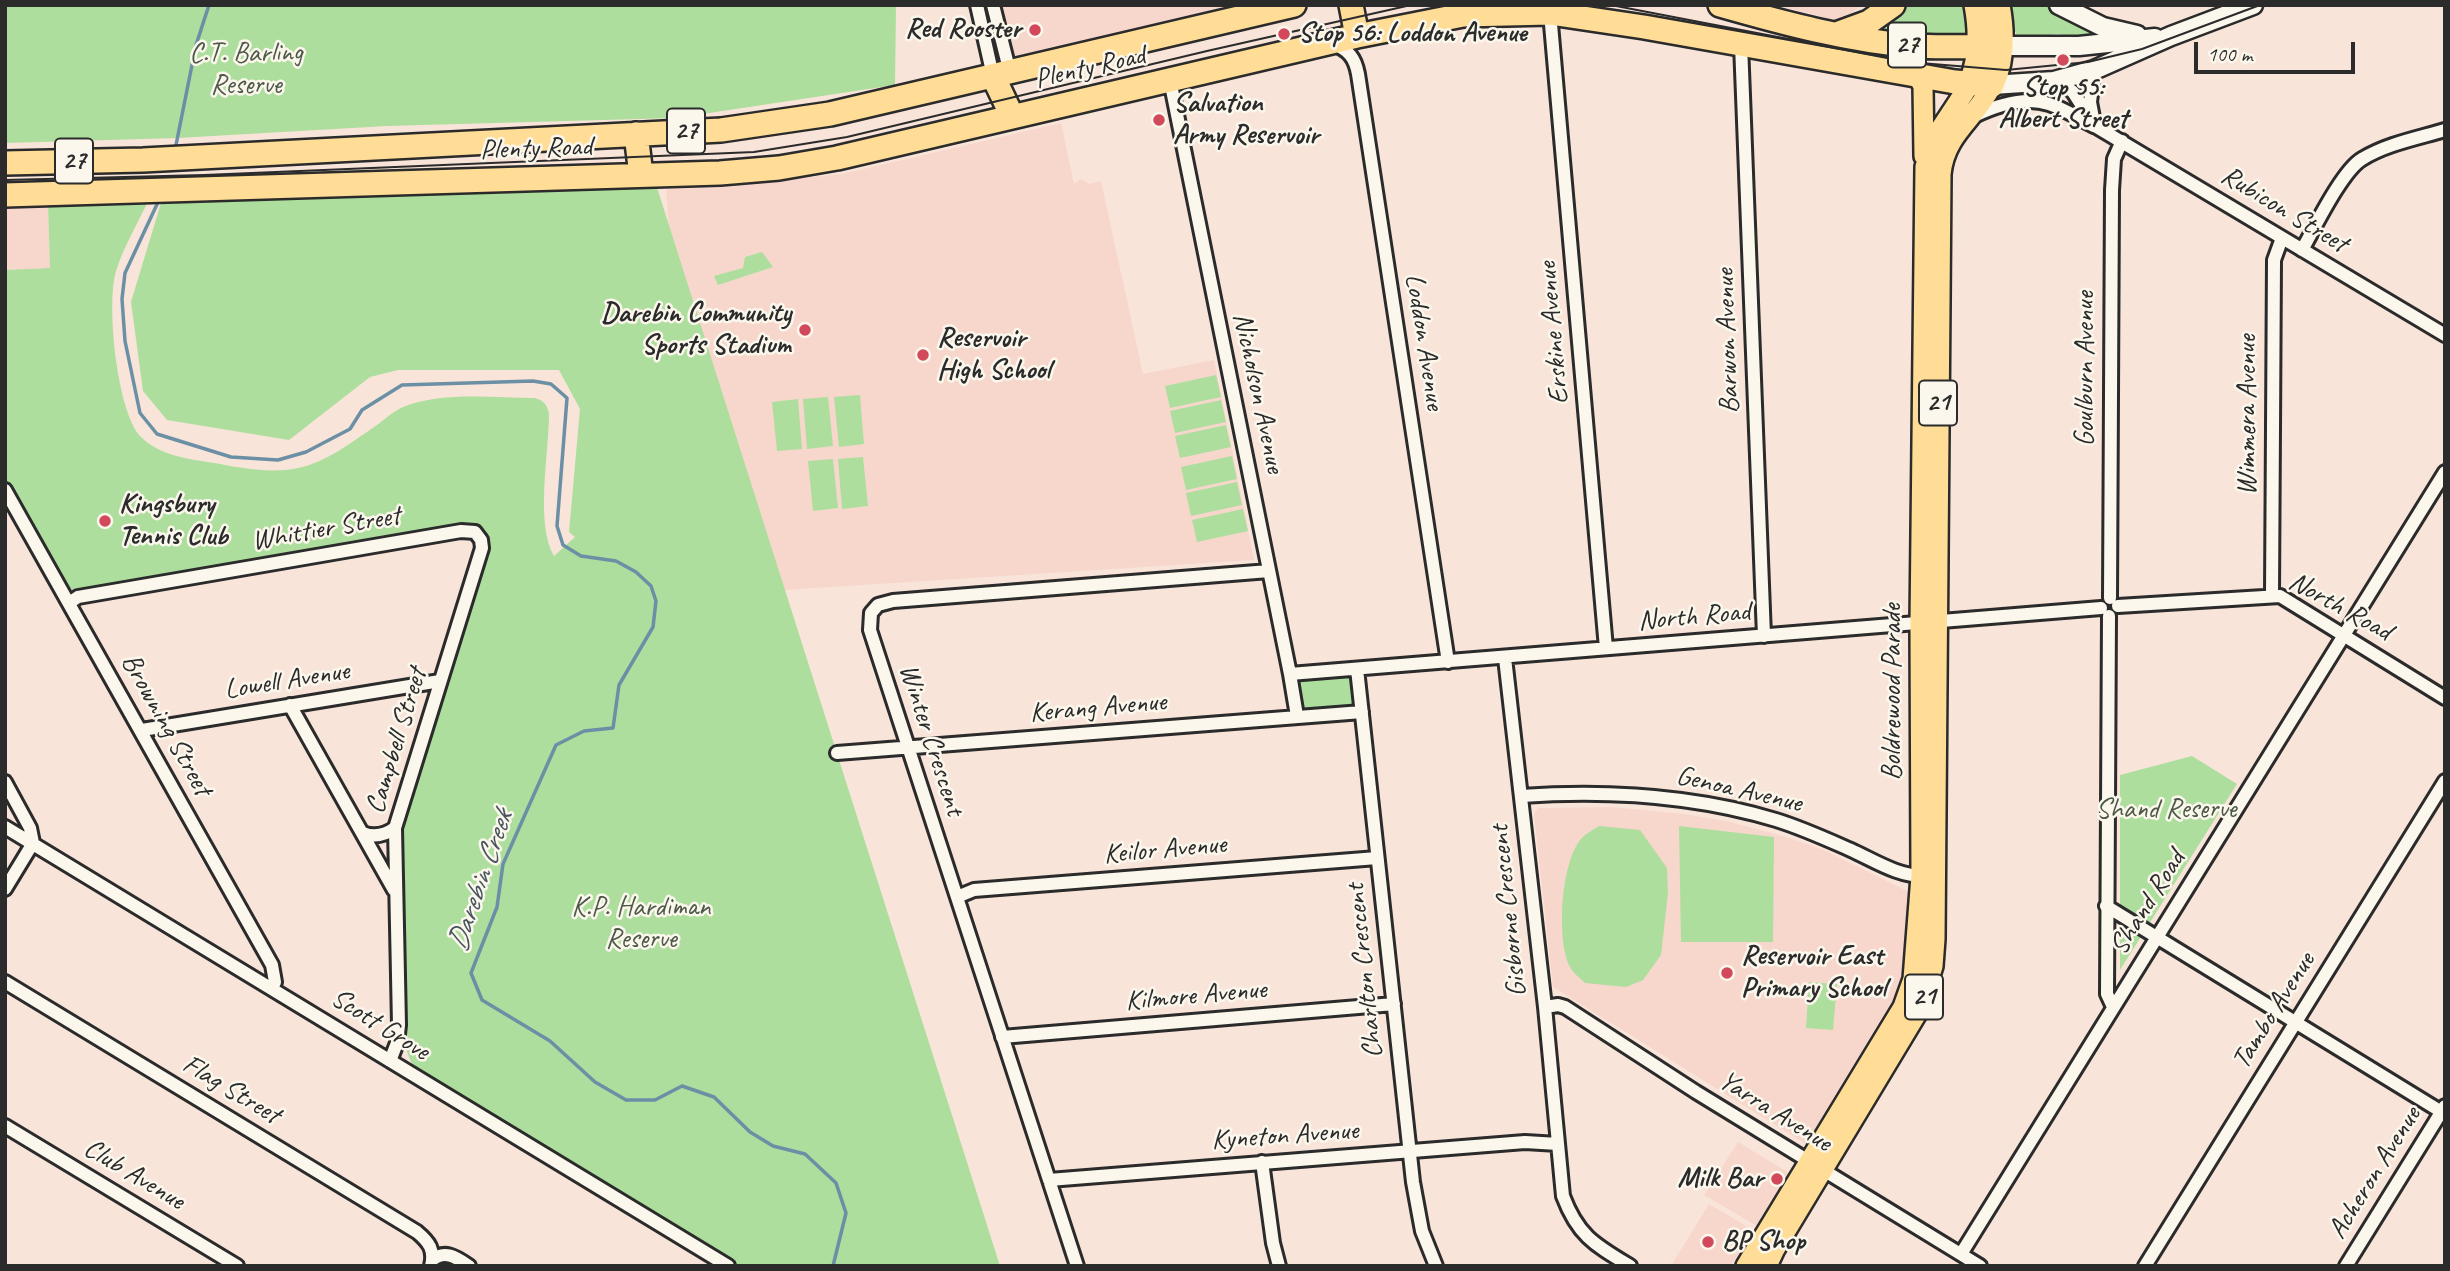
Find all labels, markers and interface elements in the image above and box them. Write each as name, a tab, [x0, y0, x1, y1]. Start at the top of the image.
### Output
place label: Red Rooster	[905, 13, 1021, 47]
place label: Stop 56: Loddon Avenue	[1298, 17, 1527, 51]
marker: Red Rooster	[1027, 22, 1043, 38]
road number: 27	[1888, 22, 1926, 68]
marker: Stop 56: Loddon Avenue	[1276, 26, 1292, 42]
scale bar	[2198, 28, 2359, 72]
park label: C.T. Barling Reserve	[189, 37, 303, 103]
street label: Plenty Road	[1032, 39, 1148, 97]
text: 100 m	[2207, 41, 2252, 67]
marker: Stop 55: Albert Street	[2055, 52, 2071, 68]
place label: Stop 55: Albert Street	[1999, 71, 2127, 137]
place label: Salvation Army Reservoir	[1173, 87, 1319, 153]
road number: 27	[667, 108, 705, 154]
marker: Salvation Army Reservoir	[1151, 112, 1167, 128]
street label: Plenty Road	[479, 130, 593, 168]
road number: 27	[55, 138, 93, 184]
street label: Rubicon Street	[2215, 159, 2353, 261]
street label: Erskine Avenue	[1531, 260, 1577, 406]
street label: Barwon Avenue	[1709, 268, 1747, 414]
street label: Loddon Avenue	[1397, 272, 1451, 412]
street label: Goulburn Avenue	[2069, 292, 2103, 446]
place label: Darebin Community Sports Stadium	[601, 297, 791, 363]
street label: Nicholson Avenue	[1225, 310, 1291, 476]
marker: Darebin Community Sports Stadium	[797, 322, 813, 338]
place label: Reservoir High School	[937, 322, 1050, 388]
street label: Wimmera Avenue	[2231, 335, 2265, 495]
marker: Reservoir High School	[915, 347, 931, 363]
road number: 21	[1919, 380, 1957, 426]
place label: Kingsbury Tennis Club	[119, 488, 228, 554]
street label: Whittier Street	[249, 499, 403, 559]
marker: Kingsbury Tennis Club	[97, 513, 113, 529]
street label: North Road	[2283, 565, 2397, 649]
street label: North Road	[1637, 595, 1751, 639]
street label: Boldrewood Parade	[1876, 604, 1910, 780]
street label: Browning Street	[113, 648, 219, 802]
street label: Lowell Avenue	[222, 655, 352, 707]
street label: Winter Crescent	[891, 660, 971, 820]
street label: Campbell Street	[359, 664, 435, 818]
street label: Kerang Avenue	[1028, 685, 1168, 731]
street label: Genoa Avenue	[1673, 759, 1805, 821]
park label: Shand Reserve	[2096, 793, 2236, 827]
water label: Darebin Creek	[440, 806, 522, 956]
street label: Gisborne Crescent	[1483, 823, 1535, 999]
street label: Keilor Avenue	[1102, 828, 1228, 872]
street label: Shand Road	[2103, 845, 2193, 961]
street label: Charlton Crescent	[1339, 882, 1391, 1060]
park label: K.P. Hardiman Reserve	[572, 891, 710, 957]
place label: Reservoir East Primary School	[1741, 940, 1887, 1006]
street label: Tambo Avenue	[2225, 946, 2323, 1076]
marker: Reservoir East Primary School	[1719, 965, 1735, 981]
street label: Kilmore Avenue	[1124, 973, 1268, 1019]
road number: 21	[1905, 974, 1943, 1020]
street label: Scott Grove	[324, 982, 436, 1068]
street label: Flag Street	[176, 1048, 286, 1132]
street label: Yarra Avenue	[1712, 1064, 1838, 1160]
street label: Acheron Avenue	[2321, 1101, 2429, 1245]
street label: Kyneton Avenue	[1210, 1114, 1360, 1158]
street label: Club Avenue	[77, 1132, 191, 1218]
place label: Milk Bar	[1677, 1162, 1763, 1196]
marker: Milk Bar	[1769, 1171, 1785, 1187]
place label: BP Shop	[1722, 1225, 1805, 1259]
marker: BP Shop	[1700, 1234, 1716, 1250]

